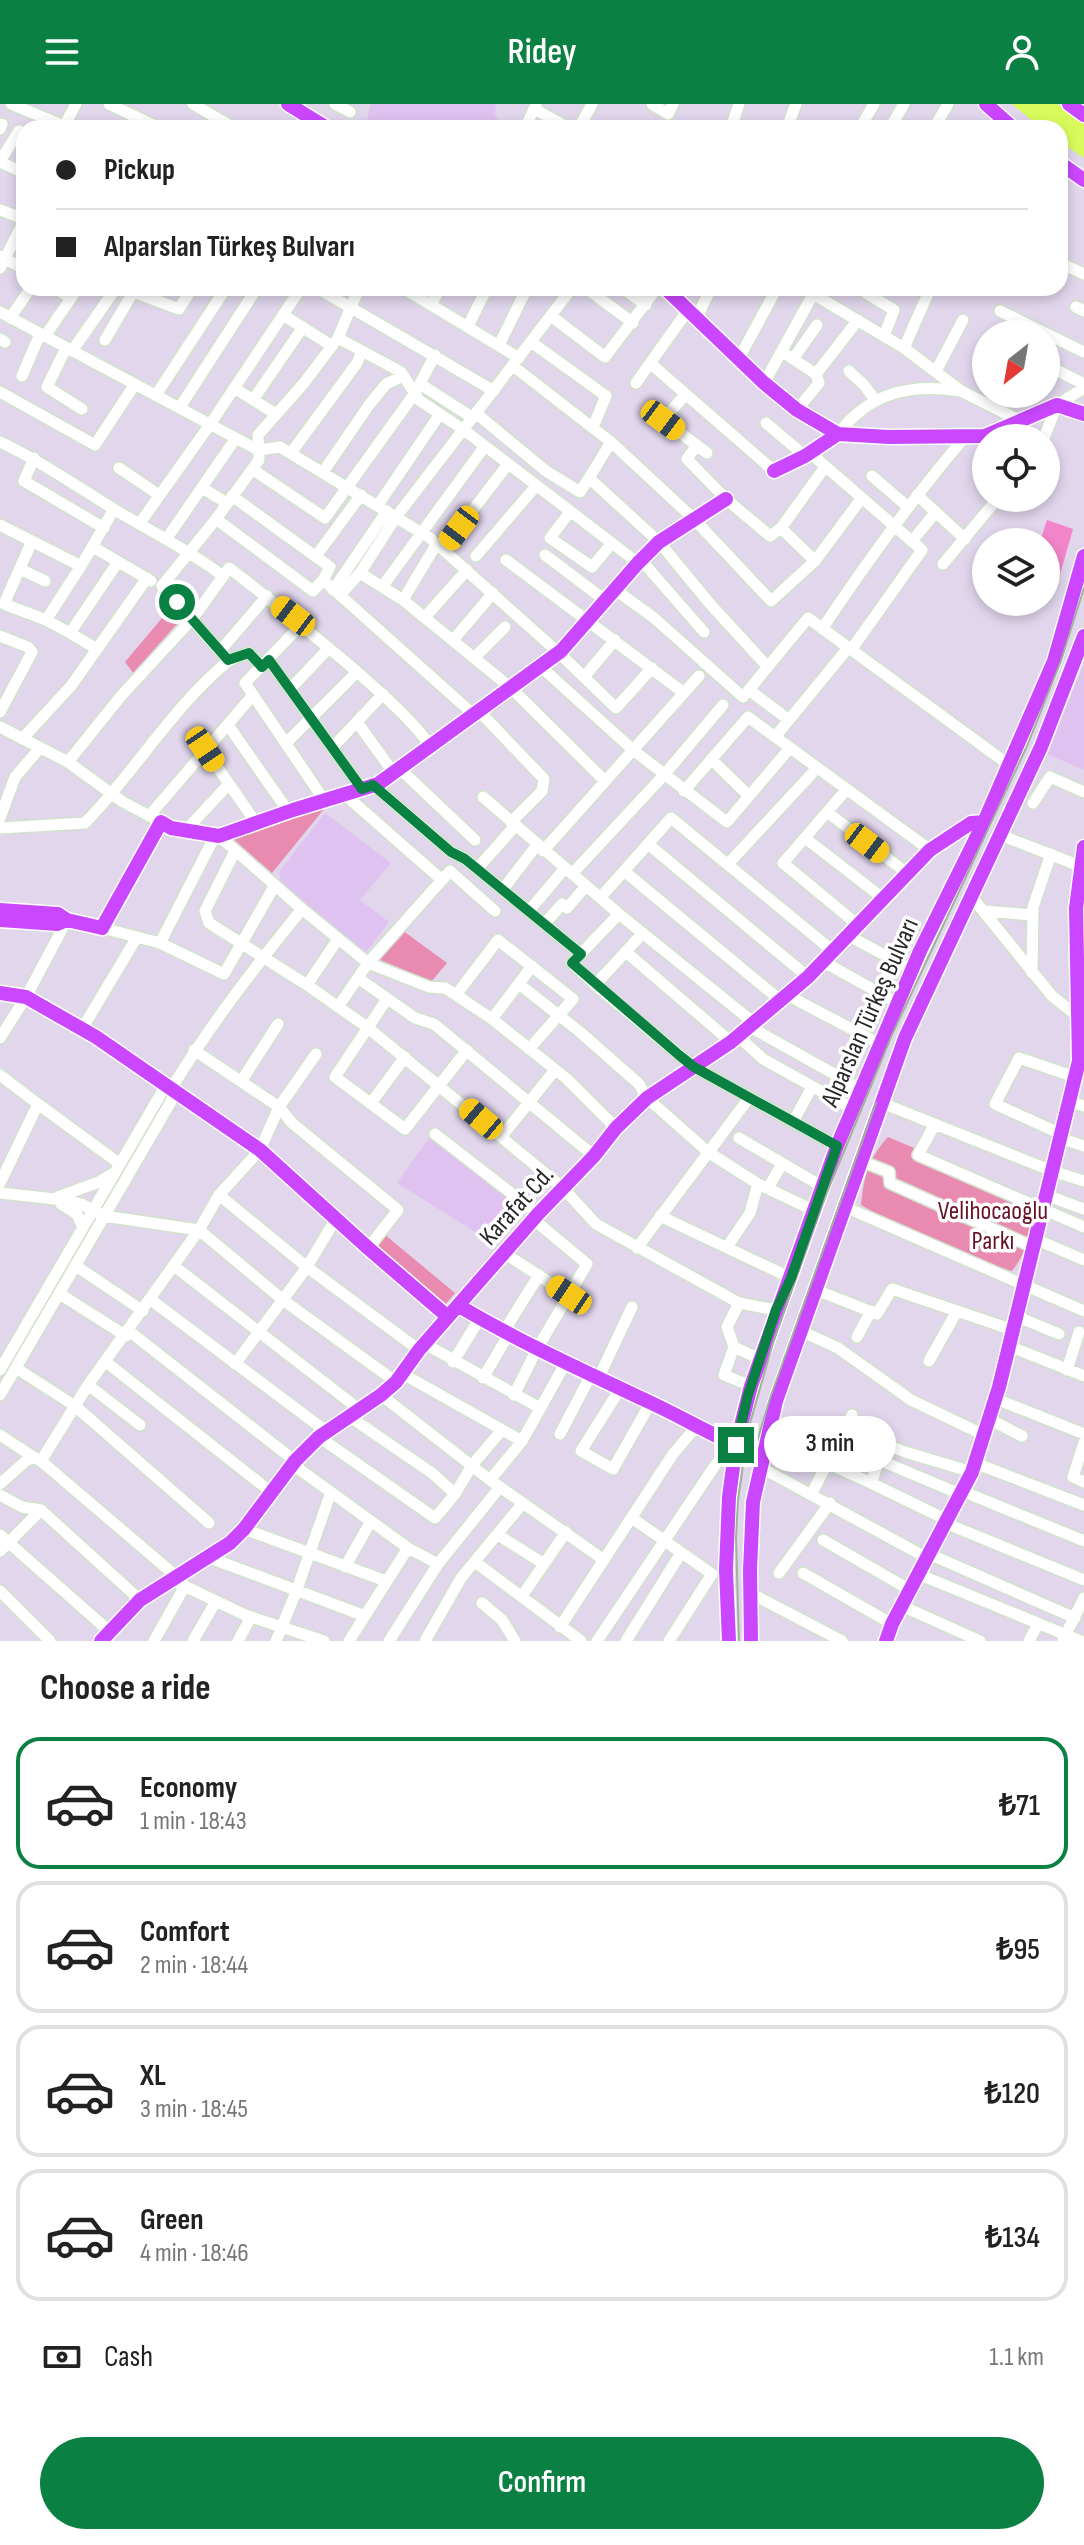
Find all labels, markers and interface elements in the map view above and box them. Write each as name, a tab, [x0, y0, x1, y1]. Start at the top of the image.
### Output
icon: menu	[40, 30, 84, 74]
icon: person	[1000, 30, 1044, 74]
text: Ridey	[508, 31, 576, 74]
text: Pickup	[104, 152, 175, 188]
text: Alparslan Türkeş Bulvarı	[104, 229, 355, 265]
north arrow	[972, 320, 1060, 408]
map controls	[972, 320, 1060, 616]
car	[637, 396, 689, 444]
button: locate	[972, 424, 1060, 512]
car	[435, 502, 483, 554]
button: layers	[972, 528, 1060, 616]
route start	[159, 584, 195, 620]
car	[267, 592, 319, 640]
car	[182, 722, 228, 776]
car	[841, 819, 893, 867]
street label: Alparslan Türkeş Bulvarı	[814, 913, 926, 1113]
car	[455, 1094, 507, 1144]
street label: Karafat Cd.	[473, 1160, 561, 1252]
park label: Velihocaoğlu Parkı	[938, 1196, 1048, 1257]
car	[542, 1272, 596, 1318]
callout: 3 min	[764, 1417, 896, 1473]
route end	[718, 1427, 754, 1463]
text: 3 min	[806, 1428, 854, 1459]
text: Choose a ride	[40, 1667, 211, 1710]
icon: car	[44, 1767, 116, 1839]
text: Economy	[140, 1770, 237, 1806]
text: ₺71	[999, 1788, 1040, 1824]
text: 1 min · 18:43	[140, 1806, 247, 1837]
icon: car	[44, 1911, 116, 1983]
text: Comfort	[140, 1914, 230, 1950]
text: ₺95	[996, 1932, 1040, 1968]
text: 2 min · 18:44	[140, 1950, 248, 1981]
icon: car	[44, 2055, 116, 2127]
text: XL	[140, 2058, 166, 2094]
text: ₺120	[985, 2076, 1040, 2112]
text: 3 min · 18:45	[140, 2094, 248, 2125]
icon: car	[44, 2199, 116, 2271]
text: Green	[140, 2202, 204, 2238]
text: ₺134	[985, 2220, 1040, 2256]
text: 4 min · 18:46	[140, 2238, 249, 2269]
icon: cash	[40, 2335, 84, 2379]
text: Cash	[104, 2339, 153, 2375]
text: 1.1 km	[989, 2342, 1044, 2373]
button: Confirm	[40, 2437, 1044, 2529]

